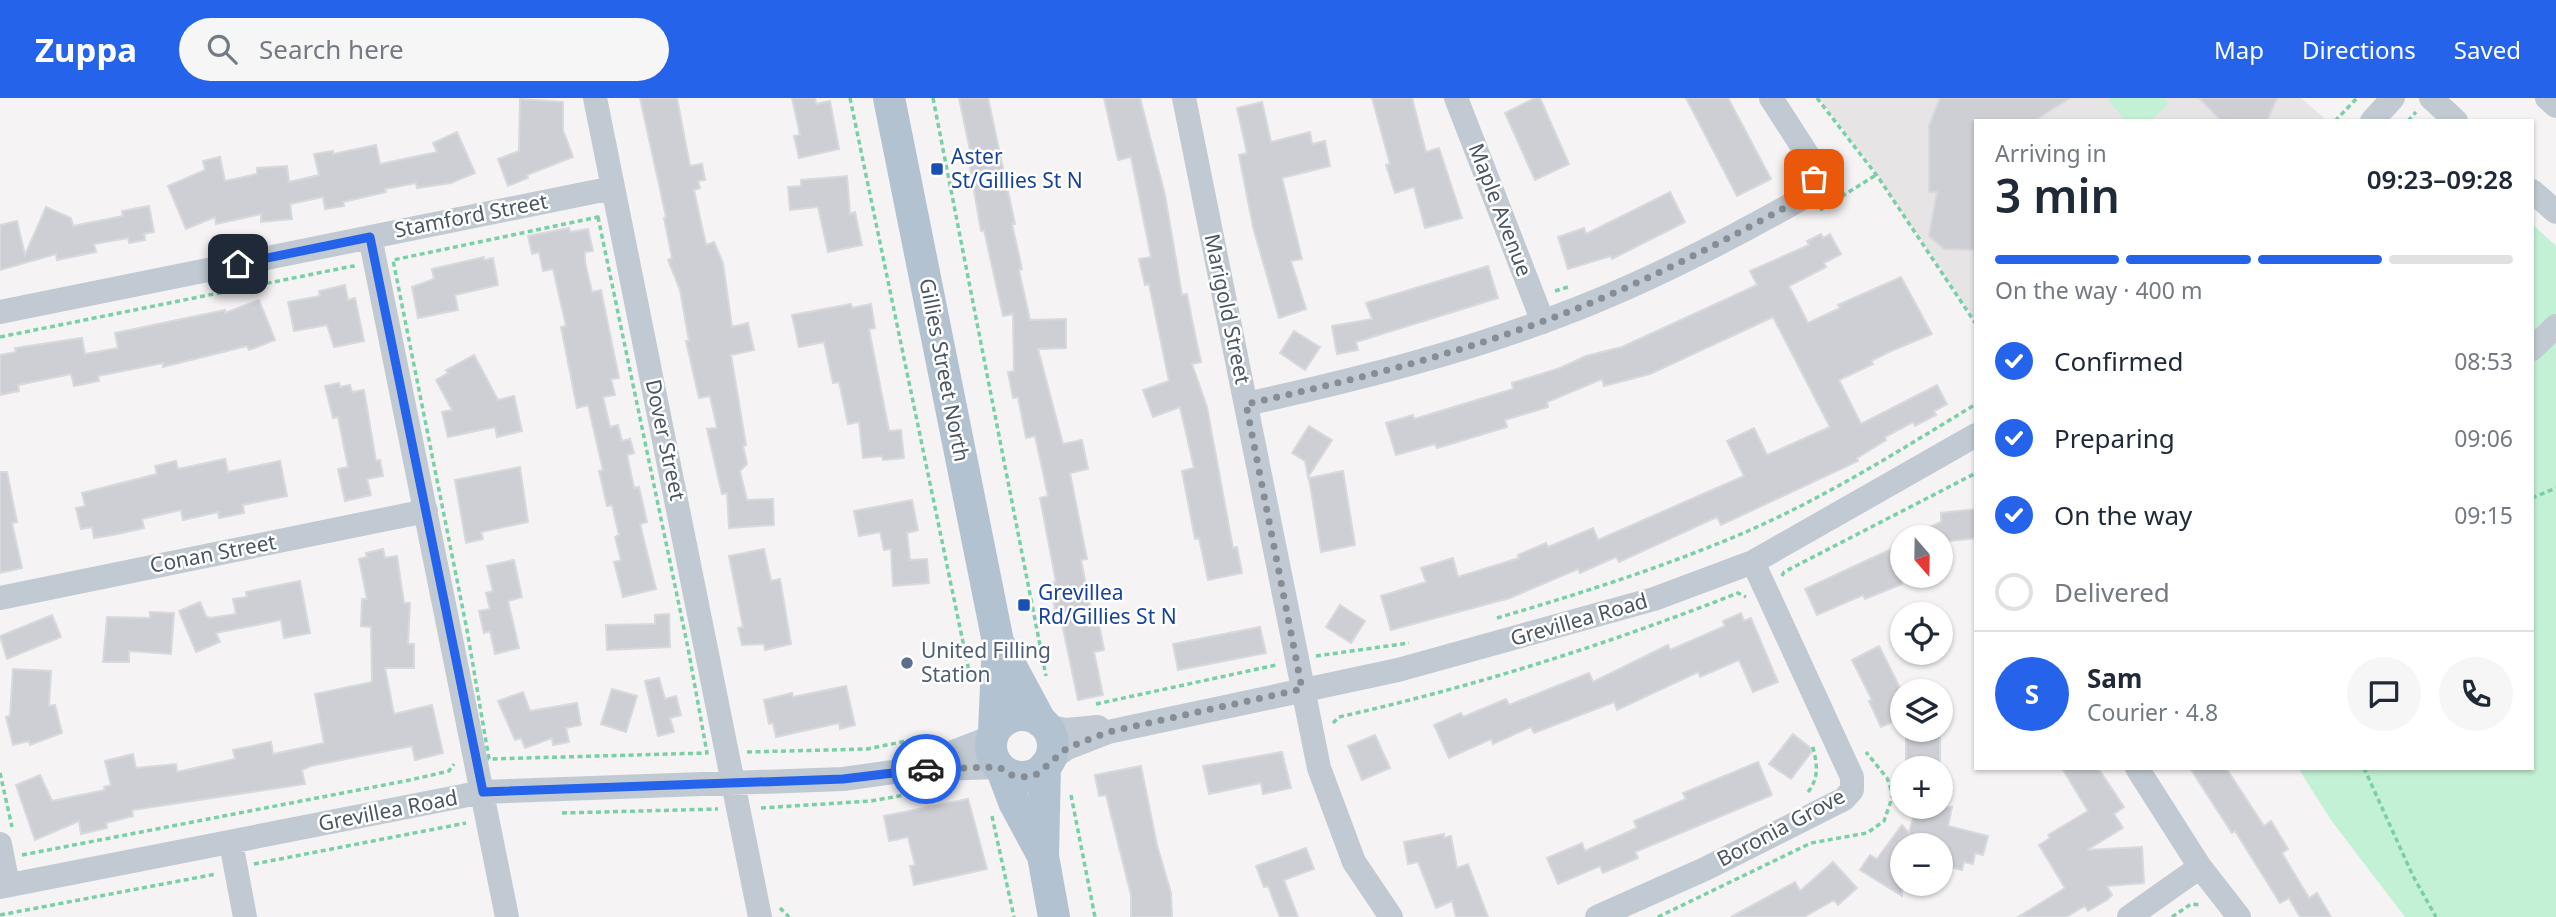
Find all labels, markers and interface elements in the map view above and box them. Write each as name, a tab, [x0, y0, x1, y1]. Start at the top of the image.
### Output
search box	[179, 18, 669, 81]
text: Zuppa	[35, 27, 137, 72]
icon: search	[203, 30, 241, 68]
text: Search here	[259, 31, 404, 67]
text: Map	[2214, 33, 2264, 66]
text: Directions	[2302, 33, 2416, 66]
text: Saved	[2454, 33, 2521, 66]
text: Arriving in	[1995, 137, 2107, 169]
street label: Maple Avenue	[1463, 139, 1539, 280]
place label: Aster St/Gillies St N	[951, 142, 1083, 194]
pin	[1784, 149, 1844, 209]
icon: bag	[1795, 160, 1833, 198]
marker: Aster St/Gillies St N	[929, 161, 945, 177]
text: 09:23–09:28	[2367, 161, 2513, 197]
text: 3 min	[1995, 164, 2120, 226]
street label: Stamford Street	[392, 186, 550, 244]
street label: Marigold Street	[1198, 231, 1258, 387]
pin	[208, 234, 268, 294]
icon: home	[219, 245, 257, 283]
text: On the way · 400 m	[1995, 274, 2202, 306]
street label: Gillies Street North	[913, 276, 976, 464]
icon: check	[1995, 342, 2033, 380]
text: Confirmed	[2054, 343, 2184, 379]
text: 08:53	[2454, 345, 2513, 377]
street label: Dover Street	[640, 377, 693, 503]
icon: check	[1995, 419, 2033, 457]
text: Preparing	[2054, 420, 2175, 456]
text: 09:06	[2454, 422, 2513, 454]
icon: check	[1995, 496, 2033, 534]
text: On the way	[2054, 497, 2192, 533]
text: 09:15	[2454, 499, 2513, 531]
north arrow	[1890, 525, 1953, 588]
map controls	[1890, 525, 1953, 896]
street label: Conan Street	[147, 527, 279, 579]
text: Delivered	[2054, 574, 2170, 610]
place label: Grevillea Rd/Gillies St N	[1038, 578, 1177, 630]
street label: Grevillea Road	[1507, 586, 1651, 652]
marker: Grevillea Rd/Gillies St N	[1016, 597, 1032, 613]
button: locate	[1890, 602, 1953, 665]
place label: United Filling Station	[921, 636, 1051, 688]
marker: United Filling Station	[899, 655, 915, 671]
button: chat	[2347, 657, 2421, 731]
button: phone	[2439, 657, 2513, 731]
text: Sam	[2087, 660, 2142, 696]
text: S	[2025, 676, 2039, 712]
button: layers	[1890, 679, 1953, 742]
text: Courier · 4.8	[2087, 696, 2218, 728]
courier	[891, 734, 961, 804]
icon: car	[907, 750, 945, 788]
button: +	[1890, 756, 1953, 819]
street label: Boronia Grove	[1712, 782, 1849, 873]
street label: Grevillea Road	[316, 783, 460, 837]
button: −	[1890, 833, 1953, 896]

